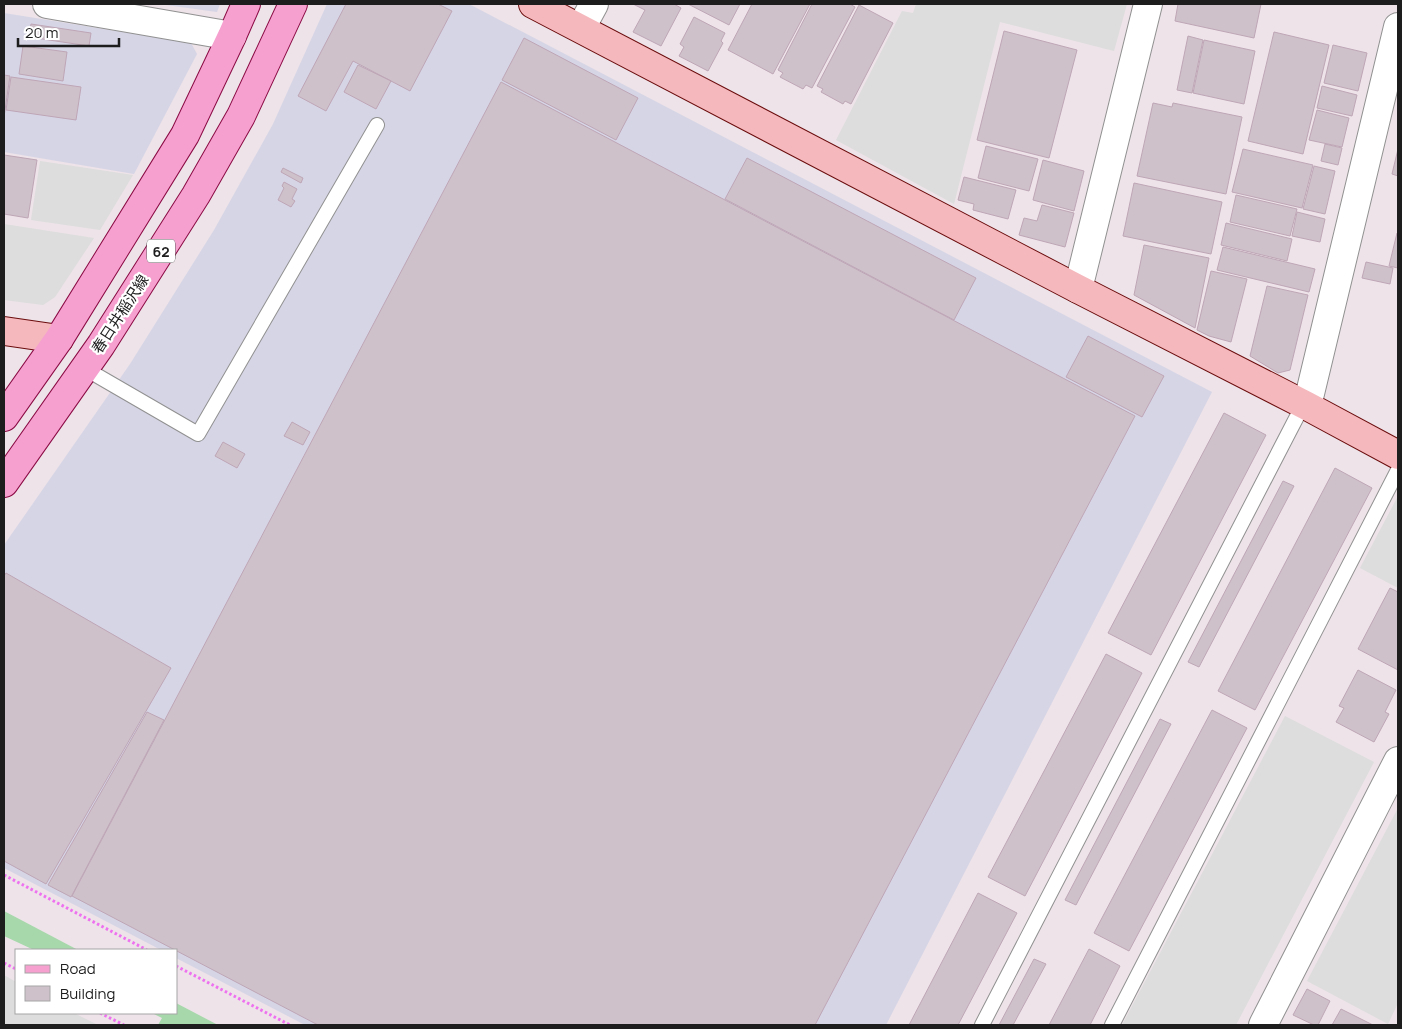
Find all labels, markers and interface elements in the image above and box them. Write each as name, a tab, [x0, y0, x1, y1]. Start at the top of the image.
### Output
scale bar	[18, 15, 119, 47]
text: 20 m	[25, 22, 58, 43]
road number: 62	[147, 240, 175, 262]
street label: 春日井稲沢線	[87, 271, 153, 357]
legend	[15, 949, 178, 1014]
text: Road	[60, 958, 96, 979]
text: Building	[60, 983, 115, 1004]

